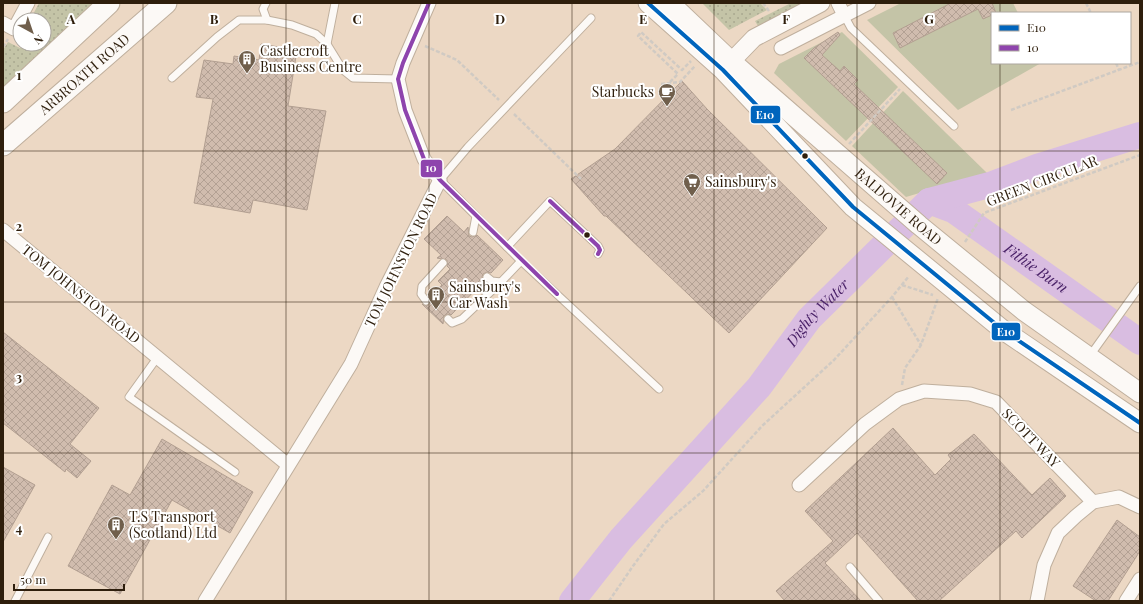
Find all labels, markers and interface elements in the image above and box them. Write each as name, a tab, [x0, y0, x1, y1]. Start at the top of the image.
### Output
text: A	[66, 10, 76, 27]
text: B	[210, 10, 219, 27]
text: C	[352, 10, 362, 27]
text: D	[495, 10, 505, 27]
text: E	[639, 10, 647, 27]
text: F	[782, 10, 790, 27]
text: G	[924, 10, 934, 27]
north arrow	[12, 12, 52, 52]
legend	[991, 12, 1131, 64]
text: E10	[1027, 19, 1046, 35]
street label: ARBROATH ROAD	[34, 29, 133, 119]
text: N	[31, 32, 47, 48]
text: 10	[1027, 39, 1039, 55]
place label: Castlecroft Business Centre	[260, 41, 362, 76]
building icon: Castlecroft Business Centre	[237, 49, 257, 74]
text: 1	[17, 66, 22, 83]
place label: Starbucks	[592, 82, 654, 101]
cafe icon: Starbucks	[657, 82, 677, 107]
line badge: E10	[750, 105, 781, 124]
text: E10	[756, 107, 774, 122]
street label: GREEN CIRCULAR	[983, 150, 1101, 211]
unlabelled marker	[800, 151, 810, 161]
line badge: 10	[420, 159, 443, 178]
text: 10	[425, 160, 437, 175]
street label: BALDOVIE ROAD	[851, 163, 946, 249]
supermarket icon: Sainsbury's	[682, 172, 702, 197]
place label: Sainsbury's	[705, 172, 776, 191]
street label: TOM JOHNSTON ROAD	[360, 189, 441, 330]
text: 2	[16, 217, 23, 234]
unlabelled marker	[582, 230, 592, 240]
water label: Fithie Burn	[1000, 238, 1072, 297]
street label: TOM JOHNSTON ROAD	[18, 240, 145, 347]
water label: Dighty Water	[781, 274, 853, 351]
place label: Sainsbury's Car Wash	[449, 277, 520, 312]
building icon: Sainsbury's Car Wash	[426, 285, 446, 310]
line badge: E10	[991, 322, 1021, 341]
text: E10	[997, 324, 1015, 339]
text: 3	[16, 368, 22, 385]
street label: SCOTT WAY	[998, 404, 1065, 472]
place label: T.S Transport (Scotland) Ltd	[129, 507, 217, 542]
building icon: T.S Transport (Scotland) Ltd	[106, 515, 126, 540]
text: 4	[16, 519, 23, 536]
scale bar	[14, 566, 124, 592]
text: 50 m	[20, 571, 46, 587]

